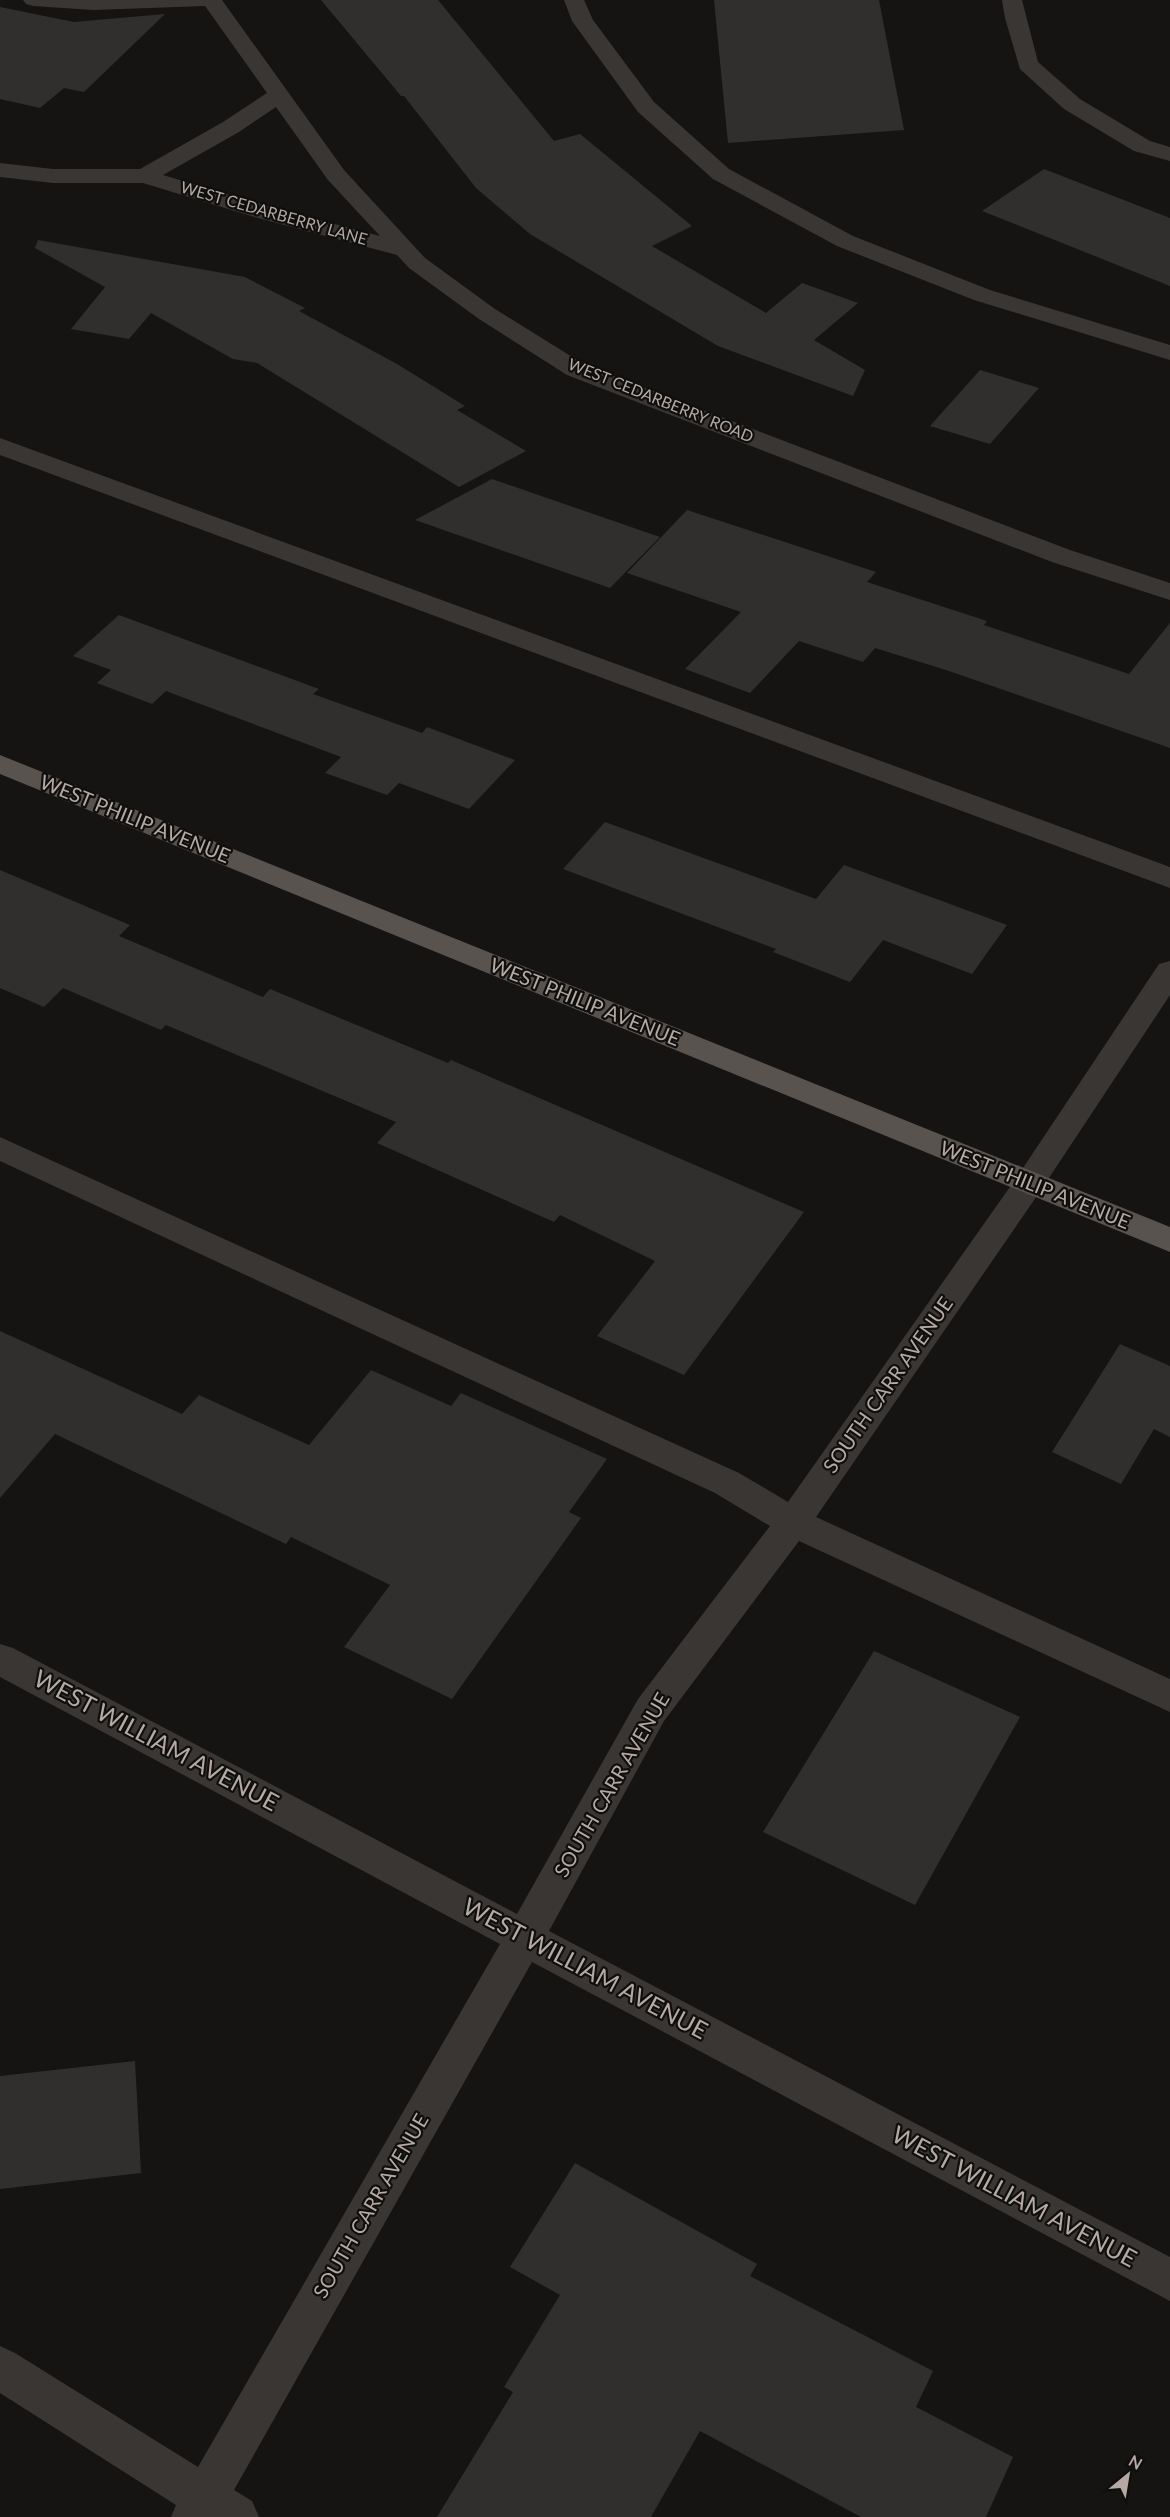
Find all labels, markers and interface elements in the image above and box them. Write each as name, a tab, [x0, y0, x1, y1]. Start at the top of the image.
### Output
street label: WEST CEDARBERRY LANE	[179, 177, 370, 248]
street label: WEST CEDARBERRY ROAD	[566, 354, 757, 445]
street label: WEST PHILIP AVENUE	[37, 769, 234, 867]
street label: WEST PHILIP AVENUE	[487, 952, 684, 1050]
street label: WEST PHILIP AVENUE	[937, 1135, 1134, 1233]
street label: SOUTH CARR AVENUE	[817, 1292, 957, 1477]
street label: WEST WILLIAM AVENUE	[29, 1663, 284, 1816]
street label: SOUTH CARR AVENUE	[548, 1688, 674, 1881]
street label: WEST WILLIAM AVENUE	[458, 1891, 713, 2044]
street label: SOUTH CARR AVENUE	[307, 2109, 433, 2302]
street label: WEST WILLIAM AVENUE	[887, 2119, 1142, 2272]
north arrow	[1098, 2445, 1158, 2505]
text: N	[1126, 2450, 1146, 2473]

